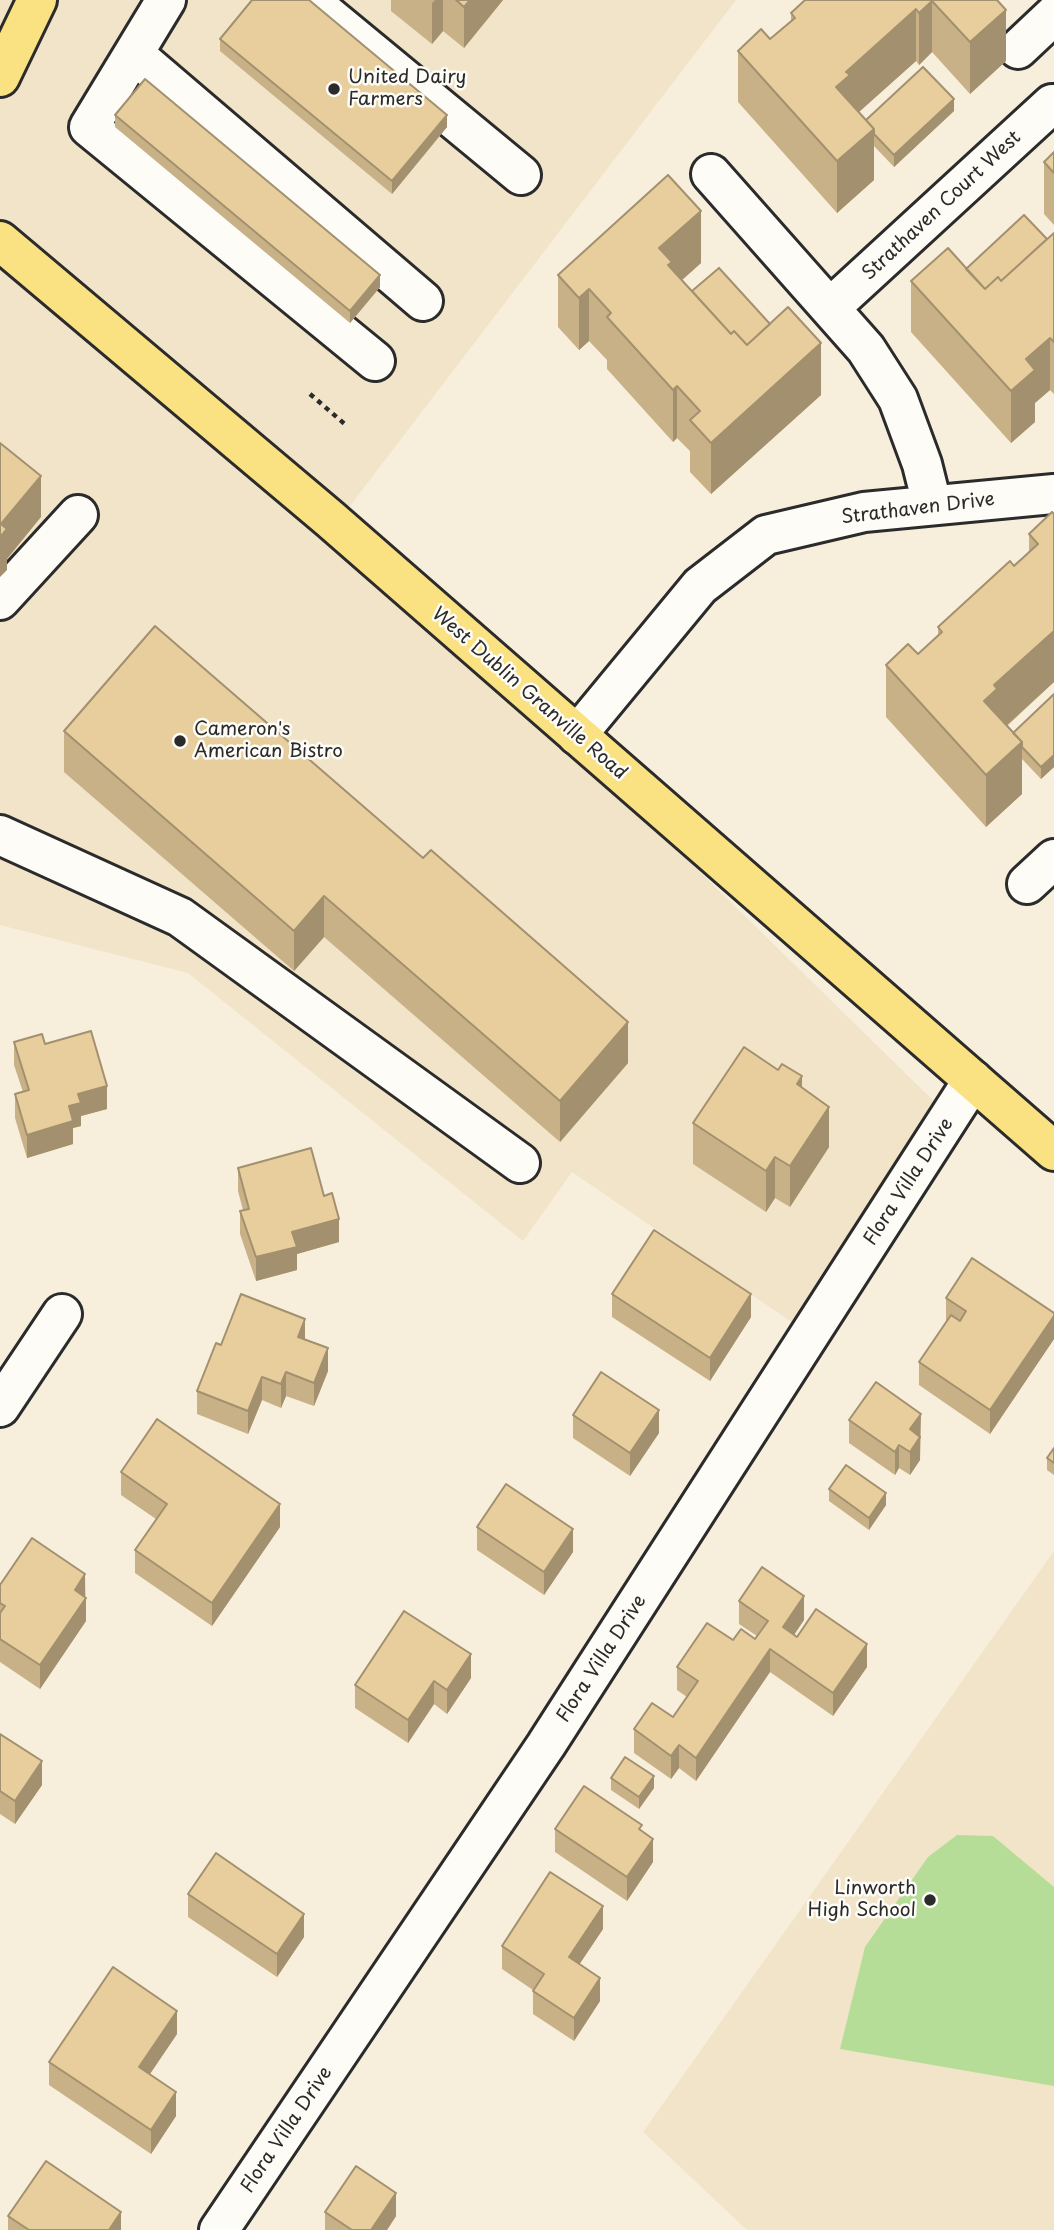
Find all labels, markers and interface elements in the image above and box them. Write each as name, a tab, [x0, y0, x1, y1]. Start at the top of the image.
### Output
place label: United Dairy Farmers	[348, 67, 466, 111]
marker: United Dairy Farmers	[326, 81, 342, 97]
street label: Strathaven Court West	[858, 127, 1026, 285]
street label: Strathaven Drive	[840, 488, 996, 530]
street label: West Dublin Granville Road	[427, 603, 631, 785]
place label: Cameron's American Bistro	[194, 719, 343, 763]
marker: Cameron's American Bistro	[172, 733, 188, 749]
street label: Flora Villa Drive	[859, 1114, 959, 1250]
street label: Flora Villa Drive	[552, 1591, 652, 1727]
place label: Linworth High School	[808, 1878, 916, 1922]
marker: Linworth High School	[922, 1892, 938, 1908]
street label: Flora Villa Drive	[236, 2063, 338, 2197]

